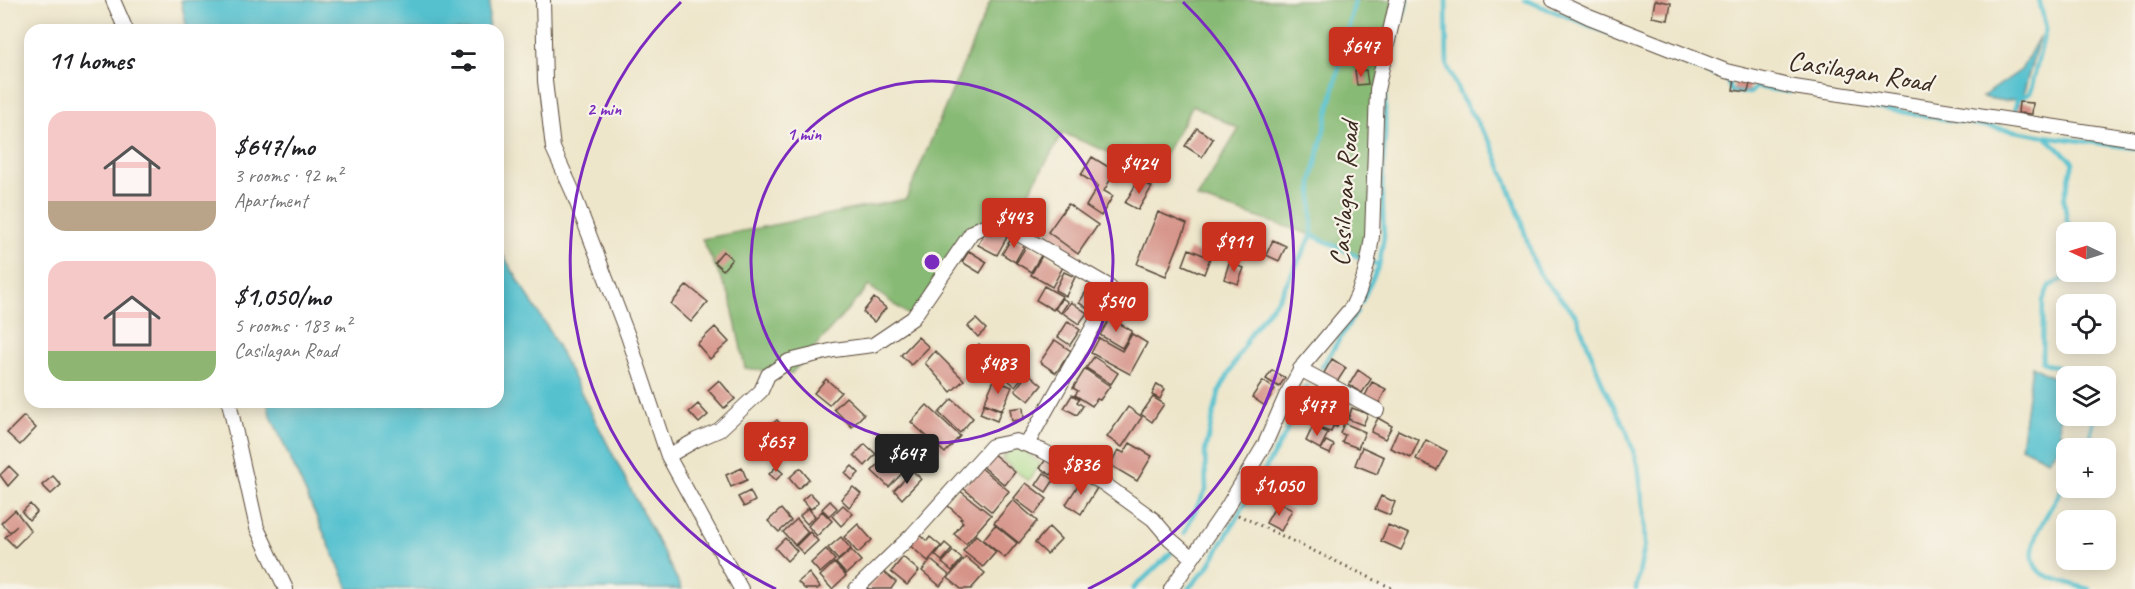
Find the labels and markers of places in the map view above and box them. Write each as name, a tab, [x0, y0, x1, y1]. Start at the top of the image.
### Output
pin: $647	[1325, 27, 1397, 78]
pin: $424	[1103, 144, 1175, 195]
pin: $443	[978, 198, 1050, 249]
pin: $911	[1198, 222, 1270, 273]
centre of rings	[922, 252, 942, 272]
pin: $540	[1080, 282, 1152, 333]
pin: $483	[962, 344, 1034, 395]
pin: $477	[1281, 386, 1353, 437]
pin: $657	[740, 422, 812, 473]
pin: $647	[871, 434, 943, 485]
pin: $836	[1045, 445, 1117, 496]
pin: $1,050	[1230, 466, 1328, 517]

